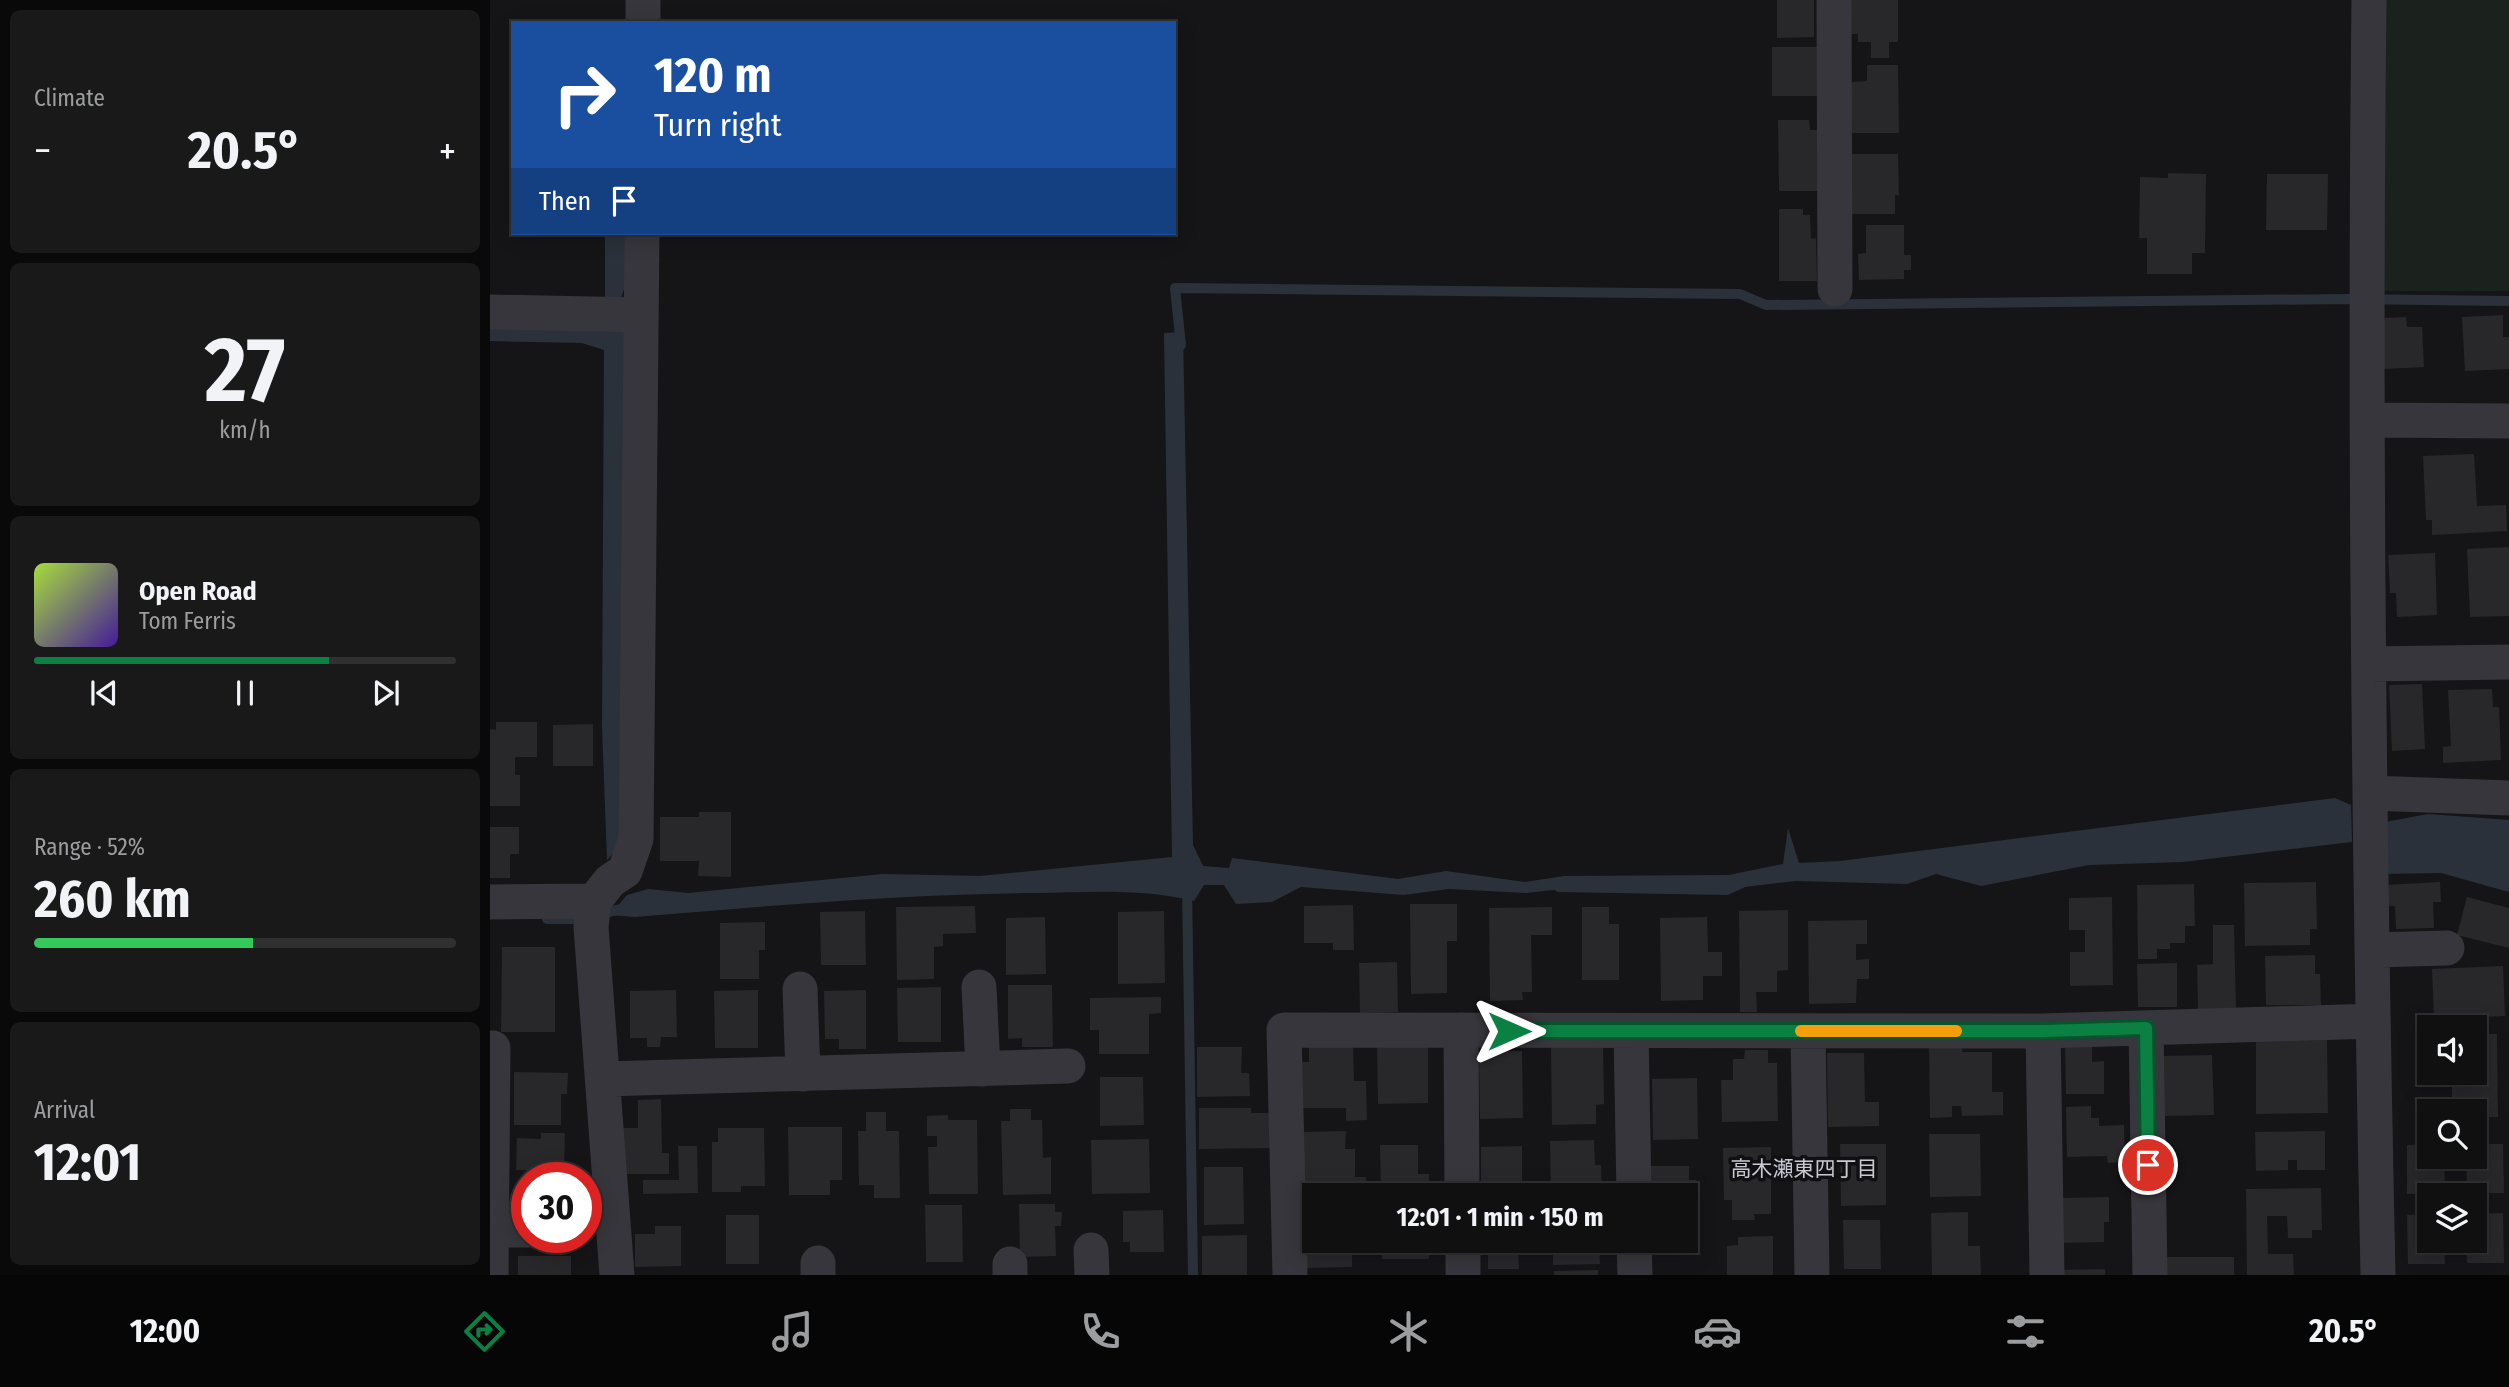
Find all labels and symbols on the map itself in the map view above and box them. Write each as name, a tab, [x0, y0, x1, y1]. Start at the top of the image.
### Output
position arrow	[1472, 994, 1546, 1068]
pin	[2118, 1135, 2178, 1195]
district label: 高木瀬東四丁目	[1731, 1156, 1878, 1182]
speed limit sign: 30	[511, 1162, 602, 1253]

